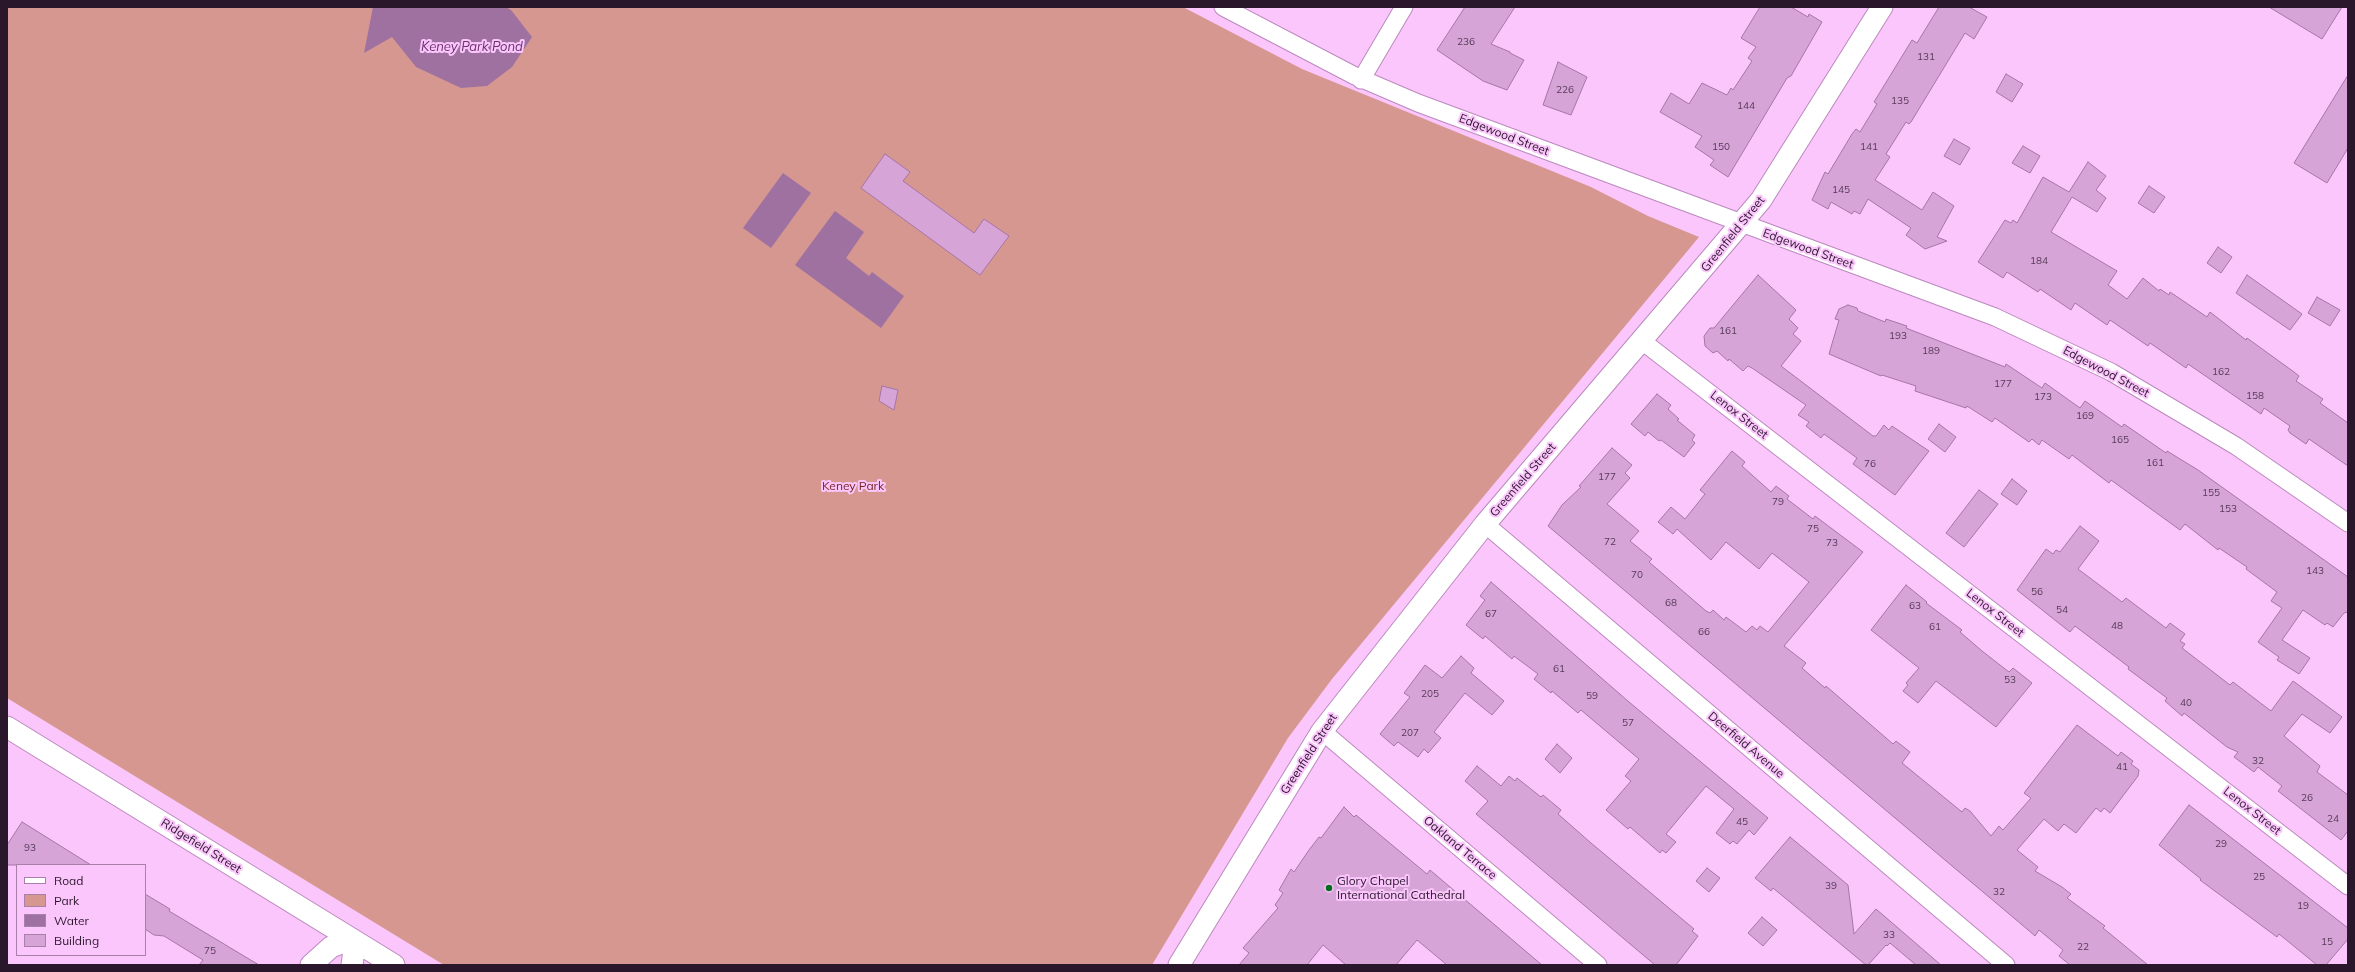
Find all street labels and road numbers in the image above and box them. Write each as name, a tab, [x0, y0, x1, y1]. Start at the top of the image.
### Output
street label: Edgewood Street	[1457, 111, 1551, 159]
street label: Greenfield Street	[1698, 193, 1768, 275]
street label: Edgewood Street	[1761, 226, 1855, 272]
street label: Edgewood Street	[2060, 343, 2152, 401]
street label: Lenox Street	[1707, 388, 1771, 442]
street label: Greenfield Street	[1487, 440, 1559, 520]
street label: Lenox Street	[1963, 586, 2027, 640]
street label: Deerfield Avenue	[1705, 709, 1787, 781]
street label: Greenfield Street	[1278, 711, 1340, 797]
street label: Lenox Street	[2220, 784, 2284, 838]
street label: Oakland Terrace	[1420, 813, 1500, 883]
street label: Ridgefield Street	[158, 816, 244, 876]

